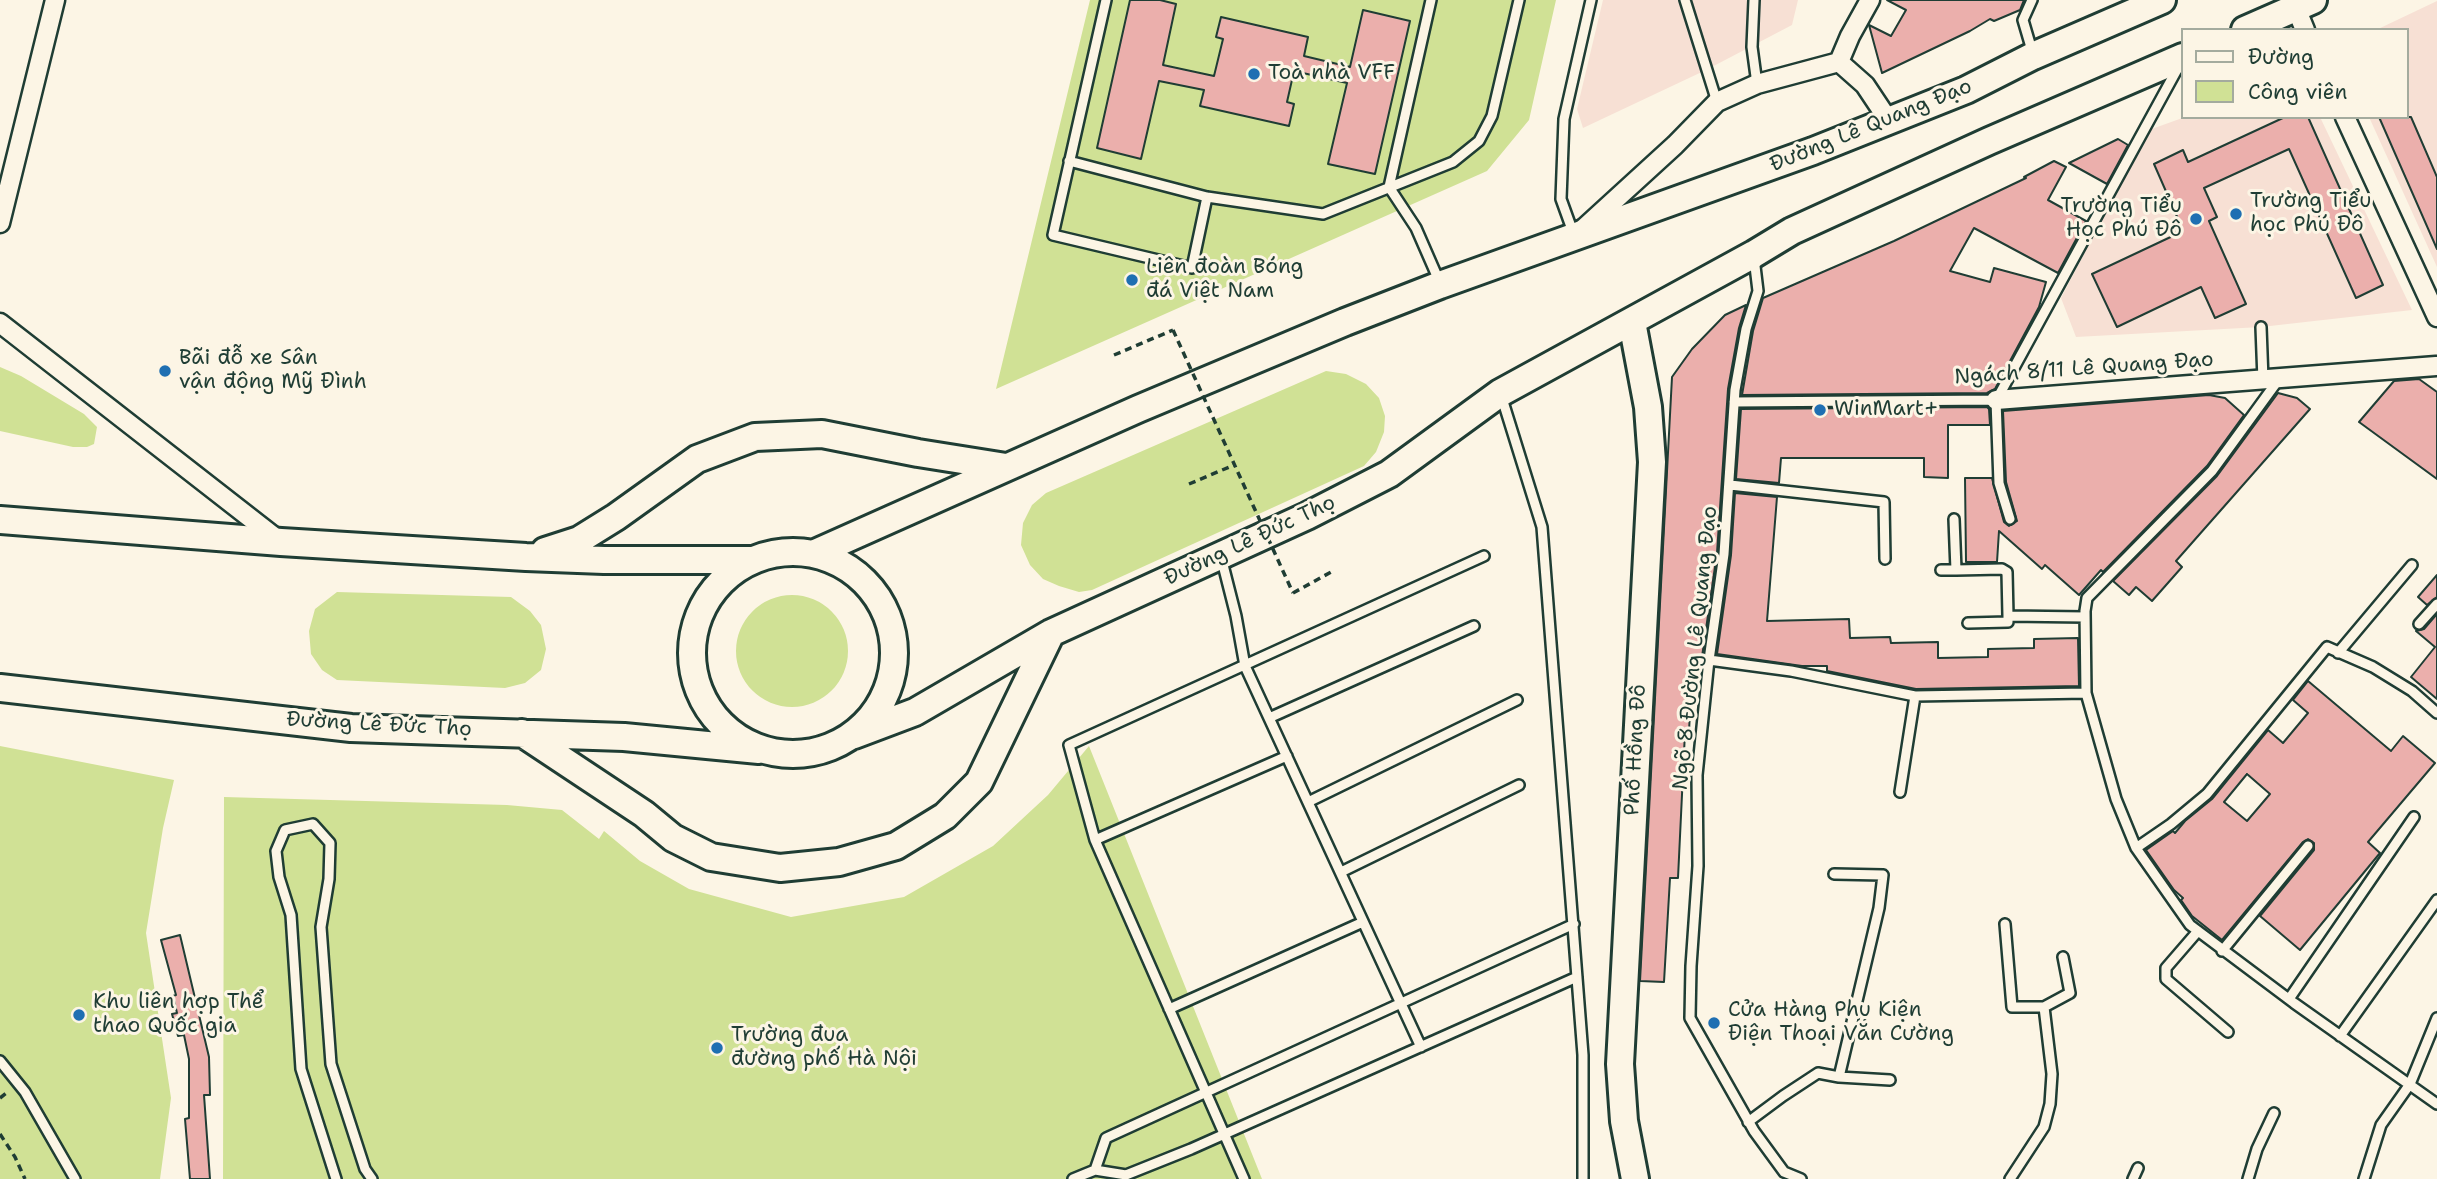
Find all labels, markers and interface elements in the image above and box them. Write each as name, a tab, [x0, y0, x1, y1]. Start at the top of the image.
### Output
legend	[2182, 28, 2409, 119]
text: Đường	[2248, 43, 2314, 71]
place label: Toà nhà VFF	[1268, 61, 1395, 87]
marker: Toà nhà VFF	[1246, 66, 1262, 82]
street label: Đường Lê Quang Đạo	[1766, 74, 1976, 178]
text: Công viên	[2248, 78, 2347, 106]
place label: Trường Tiểu học Phú Đô	[2250, 189, 2371, 239]
place label: Trường Tiểu Học Phú Đô	[2061, 194, 2182, 244]
marker: Trường Tiểu học Phú Đô	[2228, 206, 2244, 222]
marker: Trường Tiểu Học Phú Đô	[2188, 211, 2204, 227]
place label: Liên đoàn Bóng đá Việt Nam	[1146, 255, 1303, 305]
marker: Liên đoàn Bóng đá Việt Nam	[1124, 272, 1140, 288]
place label: Bãi đỗ xe Sân vận động Mỹ Đình	[179, 346, 367, 396]
street label: Ngách 8/11 Lê Quang Đạo	[1953, 347, 2215, 391]
marker: Bãi đỗ xe Sân vận động Mỹ Đình	[157, 363, 173, 379]
place label: WinMart+	[1834, 397, 1939, 423]
marker: WinMart+	[1812, 402, 1828, 418]
street label: Đường Lê Đức Thọ	[1161, 490, 1339, 592]
street label: Ngõ 8 Đường Lê Quang Đạo	[1669, 505, 1723, 791]
street label: Phố Hồng Đô	[1620, 684, 1652, 816]
street label: Đường Lê Đức Thọ	[286, 708, 472, 742]
place label: Khu liên hợp Thể thao Quốc gia	[93, 990, 264, 1040]
place label: Cửa Hàng Phụ Kiện Điện Thoại Văn Cường	[1728, 998, 1954, 1048]
marker: Khu liên hợp Thể thao Quốc gia	[71, 1007, 87, 1023]
marker: Cửa Hàng Phụ Kiện Điện Thoại Văn Cường	[1706, 1015, 1722, 1031]
place label: Trường đua đường phố Hà Nội	[731, 1023, 917, 1073]
marker: Trường đua đường phố Hà Nội	[709, 1040, 725, 1056]

